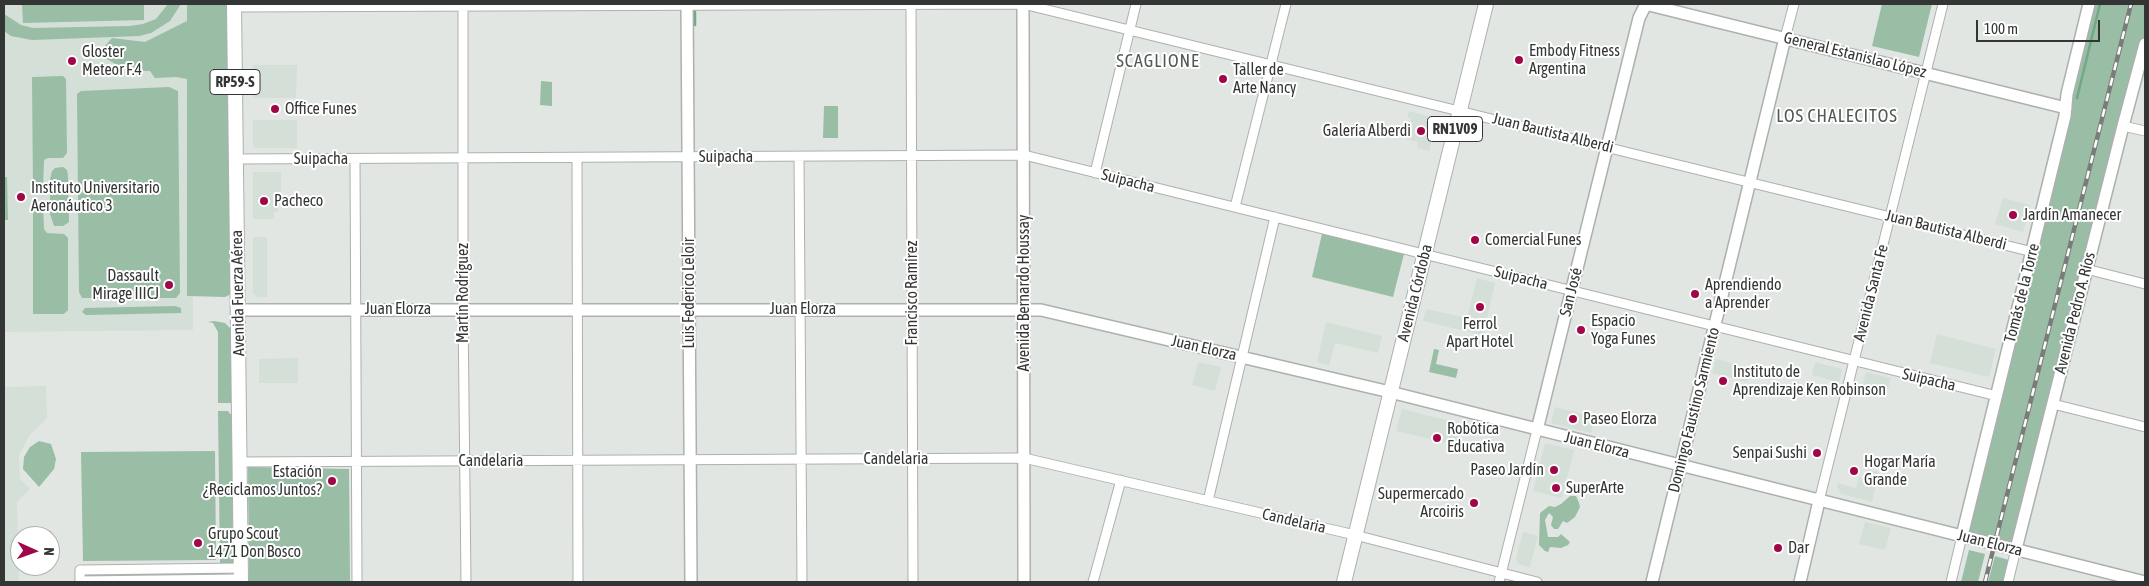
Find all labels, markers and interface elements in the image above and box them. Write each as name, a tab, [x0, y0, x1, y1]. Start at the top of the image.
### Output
scale bar	[1979, 10, 2103, 42]
text: 100 m	[1984, 20, 2018, 37]
street label: General Estanislao López	[1782, 28, 1928, 82]
place label: Embody Fitness Argentina	[1529, 41, 1620, 79]
place label: Gloster Meteor F.4	[82, 42, 142, 80]
district label: SCAGLIONE	[1115, 50, 1201, 72]
marker: Embody Fitness Argentina	[1513, 54, 1525, 66]
marker: Gloster Meteor F.4	[66, 55, 78, 67]
place label: Taller de Arte Nancy	[1233, 60, 1296, 98]
road number: RP59-S	[210, 70, 260, 94]
marker: Taller de Arte Nancy	[1217, 73, 1229, 85]
place label: Office Funes	[285, 99, 357, 119]
marker: Office Funes	[269, 103, 281, 115]
district label: LOS CHALECITOS	[1775, 105, 1899, 127]
street label: Juan Bautista Alberdi	[1490, 109, 1616, 157]
road number: RN1V09	[1428, 116, 1482, 142]
place label: Galería Alberdi	[1323, 121, 1411, 141]
marker: Galería Alberdi	[1415, 125, 1427, 137]
street label: Suipacha	[699, 147, 753, 167]
street label: Suipacha	[294, 149, 348, 169]
street label: Suipacha	[1099, 165, 1157, 197]
place label: Instituto Universitario Aeronáutico 3	[31, 178, 160, 216]
marker: Instituto Universitario Aeronáutico 3	[15, 191, 27, 203]
place label: Pacheco	[274, 191, 323, 211]
marker: Pacheco	[258, 195, 270, 207]
place label: Jardín Amanecer	[2023, 205, 2121, 225]
street label: Juan Bautista Alberdi	[1883, 206, 2009, 254]
marker: Jardín Amanecer	[2007, 209, 2019, 221]
street label: Avenida Bernardo Houssay	[1014, 215, 1034, 371]
street label: Avenida Fuerza Aérea	[227, 230, 249, 356]
place label: Comercial Funes	[1485, 230, 1581, 250]
marker: Comercial Funes	[1469, 234, 1481, 246]
street label: Luis Federico Leloir	[679, 237, 699, 349]
street label: Francisco Ramírez	[902, 241, 922, 345]
street label: Tomás de la Torre	[2000, 241, 2044, 345]
street label: Avenida Córdoba	[1394, 242, 1436, 344]
street label: Avenida Santa Fe	[1850, 242, 1892, 344]
street label: Martín Rodríguez	[453, 243, 473, 343]
street label: Avenida Pedro A. Ríos	[2051, 250, 2099, 376]
street label: Suipacha	[1492, 262, 1550, 294]
place label: Dassault Mirage IIICJ	[92, 266, 159, 304]
street label: San José	[1556, 266, 1586, 318]
place label: Aprendiendo a Aprender	[1705, 275, 1782, 313]
marker: Dassault Mirage IIICJ	[163, 279, 175, 291]
marker: Aprendiendo a Aprender	[1689, 288, 1701, 300]
street label: Juan Elorza	[365, 299, 431, 319]
street label: Juan Elorza	[770, 299, 836, 319]
marker: Ferrol Apart Hotel	[1474, 301, 1486, 313]
place label: Espacio Yoga Funes	[1591, 311, 1656, 349]
place label: Ferrol Apart Hotel	[1447, 314, 1513, 352]
marker: Espacio Yoga Funes	[1575, 324, 1587, 336]
street label: Domingo Faustino Sarmiento	[1664, 325, 1724, 495]
street label: Juan Elorza	[1169, 331, 1239, 365]
place label: Instituto de Aprendizaje Ken Robinson	[1733, 362, 1886, 400]
street label: Suipacha	[1900, 365, 1958, 395]
marker: Instituto de Aprendizaje Ken Robinson	[1717, 375, 1729, 387]
place label: Paseo Elorza	[1583, 409, 1657, 429]
marker: Paseo Elorza	[1567, 413, 1579, 425]
place label: Robótica Educativa	[1447, 419, 1505, 457]
street label: Juan Elorza	[1562, 428, 1632, 462]
marker: Robótica Educativa	[1431, 432, 1443, 444]
place label: Senpai Sushi	[1733, 443, 1807, 463]
marker: Senpai Sushi	[1811, 447, 1823, 459]
street label: Candelaria	[864, 449, 928, 469]
street label: Candelaria	[459, 451, 523, 471]
place label: Hogar María Grande	[1864, 452, 1936, 490]
place label: Paseo Jardín	[1470, 460, 1544, 480]
place label: Estación ¿Reciclamos Juntos?	[203, 462, 322, 500]
marker: Paseo Jardín	[1548, 464, 1560, 476]
marker: Hogar María Grande	[1848, 465, 1860, 477]
marker: Estación ¿Reciclamos Juntos?	[326, 475, 338, 487]
place label: SuperArte	[1566, 478, 1624, 498]
marker: SuperArte	[1550, 482, 1562, 494]
place label: Supermercado Arcoiris	[1378, 484, 1464, 522]
marker: Supermercado Arcoiris	[1468, 497, 1480, 509]
street label: Candelaria	[1260, 504, 1328, 538]
place label: Grupo Scout 1471 Don Bosco	[208, 524, 301, 562]
north arrow	[10, 526, 60, 576]
street label: Juan Elorza	[1955, 526, 2025, 560]
marker: Grupo Scout 1471 Don Bosco	[192, 537, 204, 549]
place label: Dar	[1788, 538, 1809, 558]
marker: Dar	[1772, 542, 1784, 554]
text: N	[41, 547, 57, 556]

